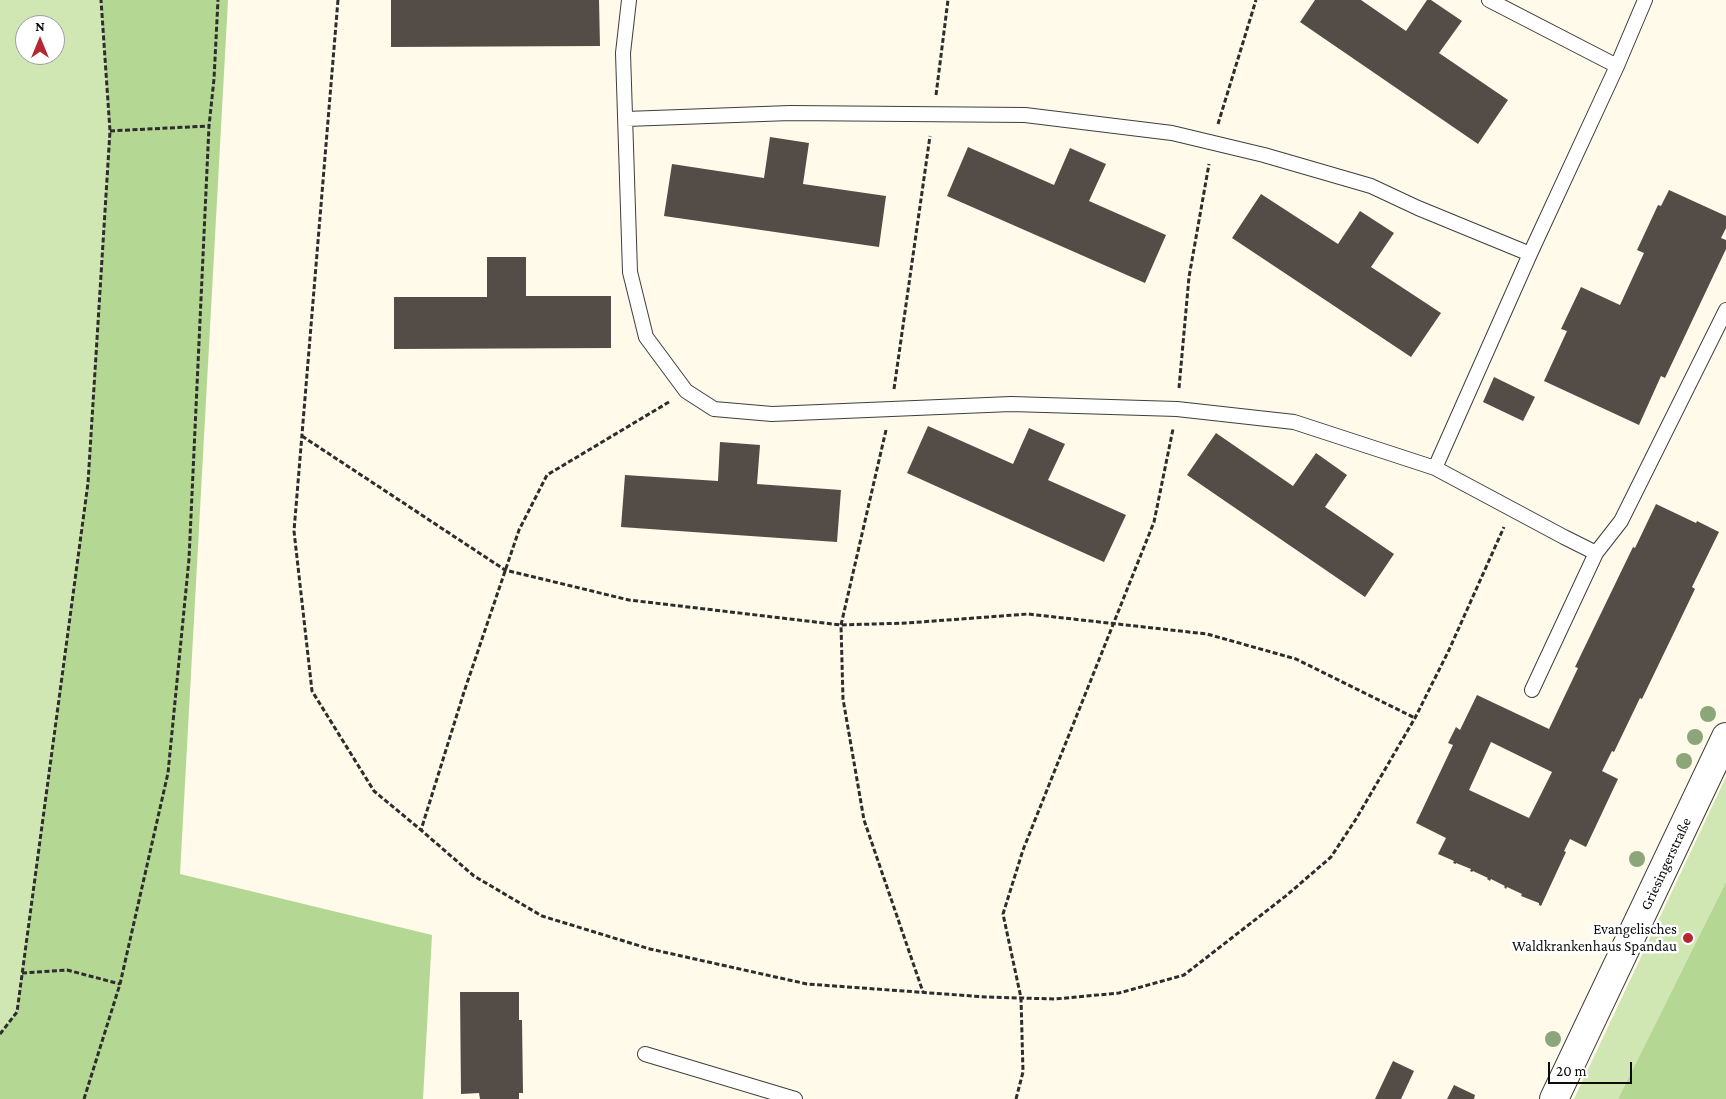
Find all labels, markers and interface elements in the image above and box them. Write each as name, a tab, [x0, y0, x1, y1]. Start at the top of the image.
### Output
north arrow	[15, 15, 65, 65]
text: N	[35, 18, 45, 34]
street label: Griesingerstraße	[1637, 815, 1695, 913]
place label: Evangelisches Waldkrankenhaus Spandau	[1512, 920, 1677, 955]
marker: Evangelisches Waldkrankenhaus Spandau	[1681, 931, 1695, 945]
scale bar	[1551, 1052, 1635, 1084]
text: 20 m	[1556, 1063, 1587, 1079]

